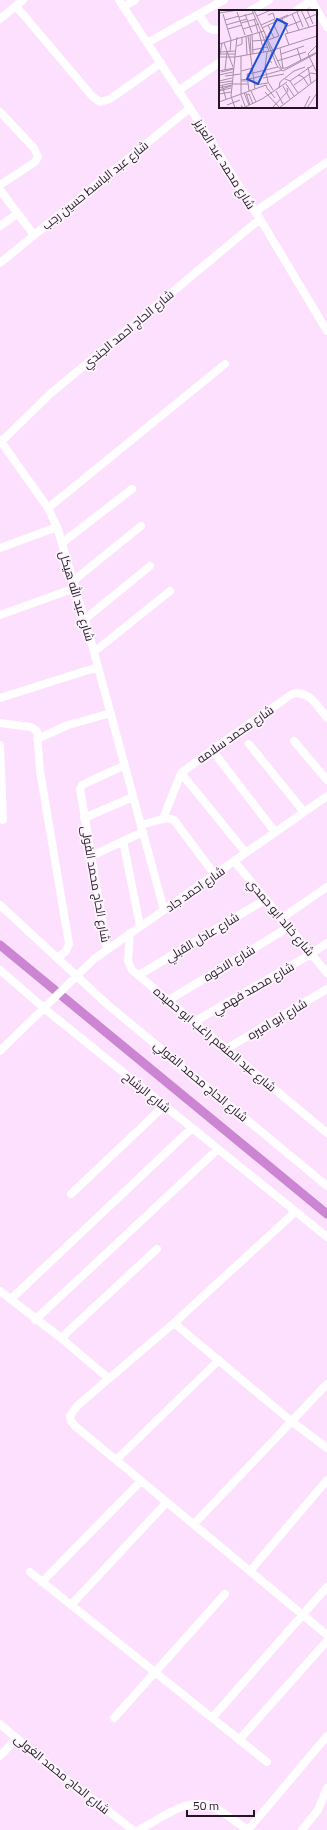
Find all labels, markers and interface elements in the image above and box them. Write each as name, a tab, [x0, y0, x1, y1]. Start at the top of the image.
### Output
inset map	[219, 10, 317, 108]
street label: شارع محمد عبد العزيز	[189, 114, 260, 213]
street label: شارع عبد الباسط حسين رجب	[38, 136, 153, 234]
street label: شارع الحاج احمد الجندي	[78, 285, 179, 374]
street label: شارع عبد الله هيكل	[54, 549, 100, 644]
street label: شارع محمد سلامه	[192, 700, 278, 768]
street label: شارع الحاج محمد الفولى	[76, 824, 116, 944]
street label: شارع احمد جاد	[161, 861, 229, 917]
street label: شارع خالد ابو حمدي	[242, 874, 319, 961]
street label: شارع عادل القبلي	[161, 907, 243, 967]
street label: شارع الاخوه	[199, 940, 259, 986]
street label: شارع محمد فهمي	[208, 957, 298, 1020]
street label: شارع عبد المنعم راغب ابو حميده	[149, 982, 281, 1096]
street label: شارع ابو اميره	[243, 994, 311, 1044]
street label: شارع الحاج محمد الفولي	[149, 1036, 252, 1127]
street label: شارع الرشاح	[119, 1067, 175, 1117]
street label: شارع الحاج محمد الغولى	[10, 1729, 114, 1819]
scale bar	[187, 1792, 254, 1818]
text: 50 m	[193, 1796, 219, 1815]

